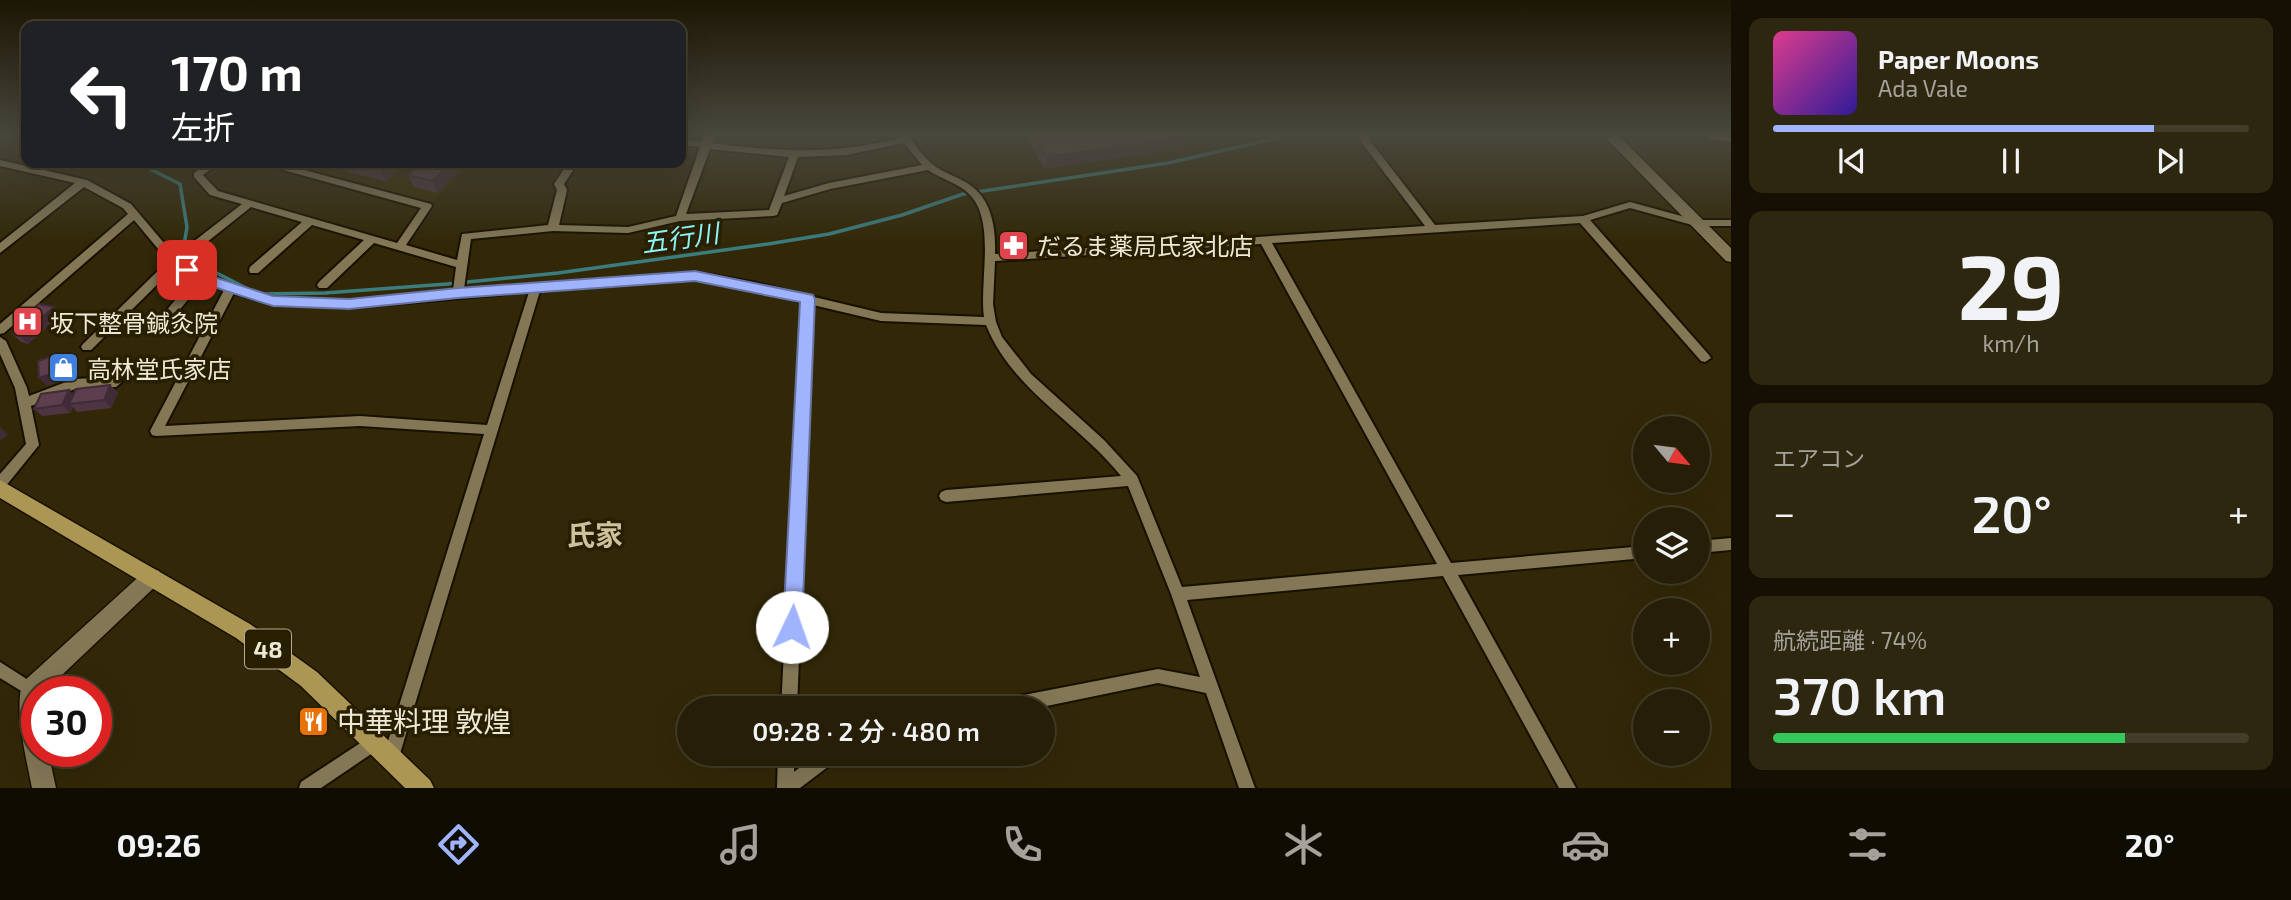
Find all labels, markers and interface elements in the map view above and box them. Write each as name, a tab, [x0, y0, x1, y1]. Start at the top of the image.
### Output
text: 170 m	[171, 42, 303, 101]
text: Paper Moons	[1878, 43, 2039, 74]
icon: left	[56, 49, 147, 140]
text: Ada Vale	[1878, 74, 1968, 102]
text: 左折	[171, 107, 235, 145]
icon: previous	[1833, 142, 1871, 180]
icon: pause	[1992, 142, 2030, 180]
icon: next	[2151, 142, 2189, 180]
water label: 五行川	[639, 216, 724, 258]
pharmacy icon: だるま薬局氏家北店	[997, 228, 1031, 262]
text: 29	[1958, 229, 2064, 338]
place label: だるま薬局氏家北店	[1037, 231, 1253, 260]
pin	[157, 240, 217, 300]
icon: arrive	[168, 251, 206, 289]
hospital icon: 坂下整骨鍼灸院	[10, 305, 44, 339]
place label: 坂下整骨鍼灸院	[50, 308, 218, 337]
text: km/h	[1982, 329, 2040, 357]
shop icon: 高林堂氏家店	[47, 351, 81, 385]
place label: 高林堂氏家店	[87, 354, 231, 383]
north arrow	[1633, 416, 1710, 494]
map controls	[1633, 416, 1710, 766]
text: エアコン	[1773, 444, 1865, 472]
text: 20°	[1971, 481, 2052, 543]
text: −	[1773, 489, 1795, 535]
text: +	[2228, 489, 2249, 535]
button: layers	[1633, 507, 1710, 584]
district label: 氏家	[567, 517, 623, 551]
position arrow	[755, 590, 829, 664]
button: +	[1633, 598, 1710, 675]
text: 航続距離 · 74%	[1773, 626, 1927, 654]
road number: 48	[245, 629, 291, 668]
text: 370 km	[1773, 663, 1947, 725]
speed limit sign: 30	[21, 676, 112, 767]
button: −	[1633, 689, 1710, 766]
restaurant icon: 中華料理 敦煌	[297, 704, 331, 738]
place label: 中華料理 敦煌	[337, 704, 511, 738]
text: 09:28 · 2 分 · 480 m	[752, 715, 980, 746]
icon: directions	[434, 820, 483, 869]
icon: music	[716, 820, 765, 869]
icon: phone	[998, 820, 1047, 869]
icon: climate	[1279, 820, 1328, 869]
icon: car	[1561, 820, 1610, 869]
icon: filters	[1843, 820, 1892, 869]
text: 09:26	[116, 825, 201, 863]
text: 20°	[2125, 825, 2175, 863]

